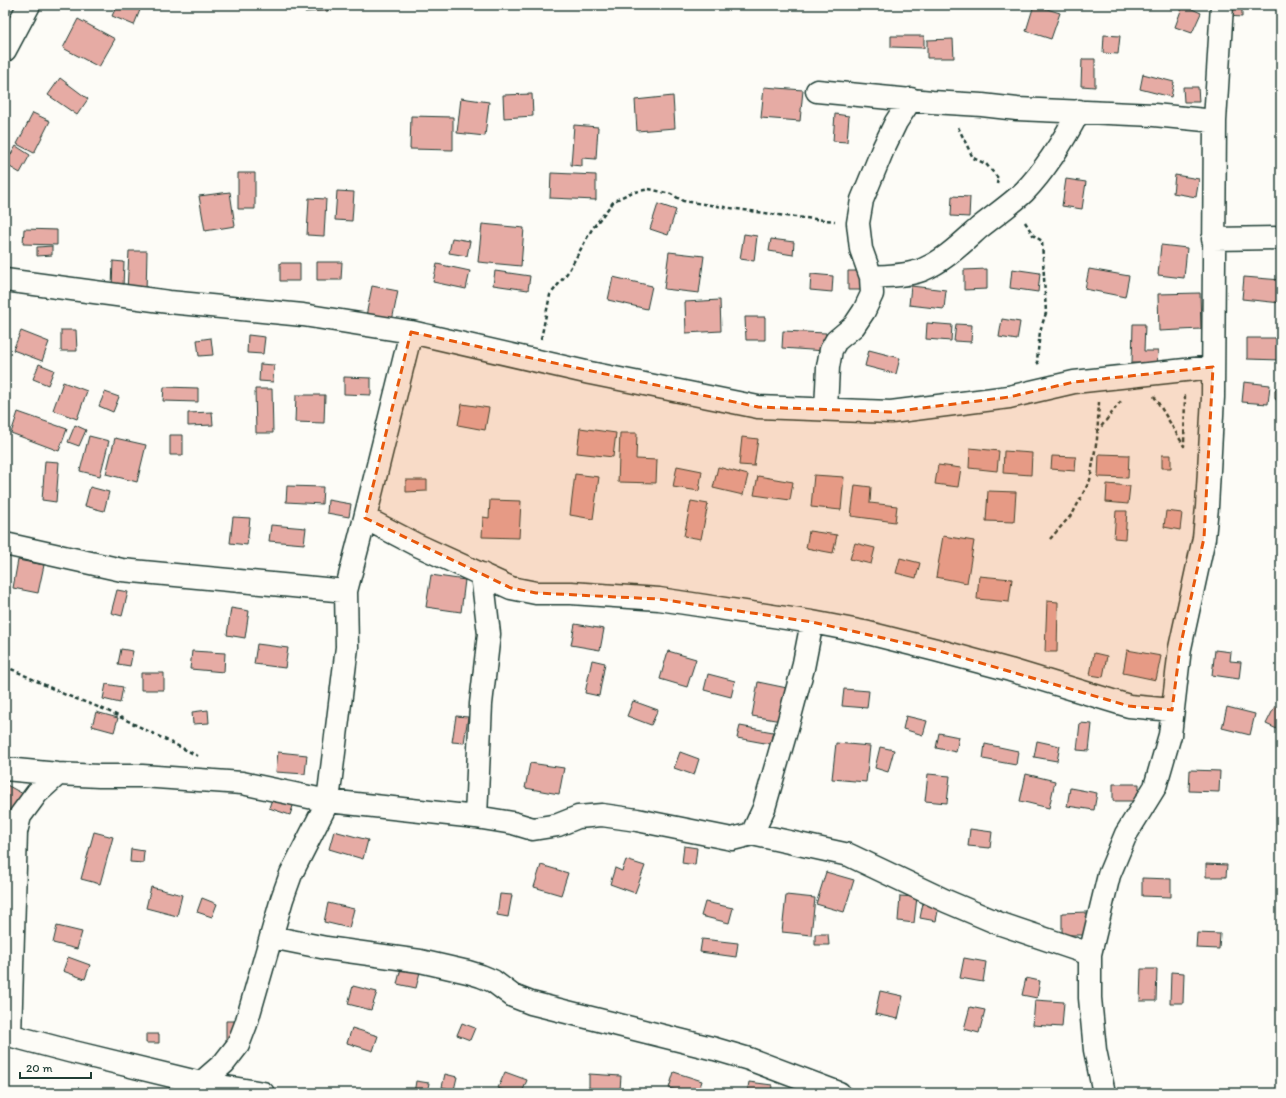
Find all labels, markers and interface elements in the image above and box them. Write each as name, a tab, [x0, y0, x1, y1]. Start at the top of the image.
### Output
scale bar	[20, 1054, 91, 1080]
text: 20 m	[26, 1061, 53, 1075]

